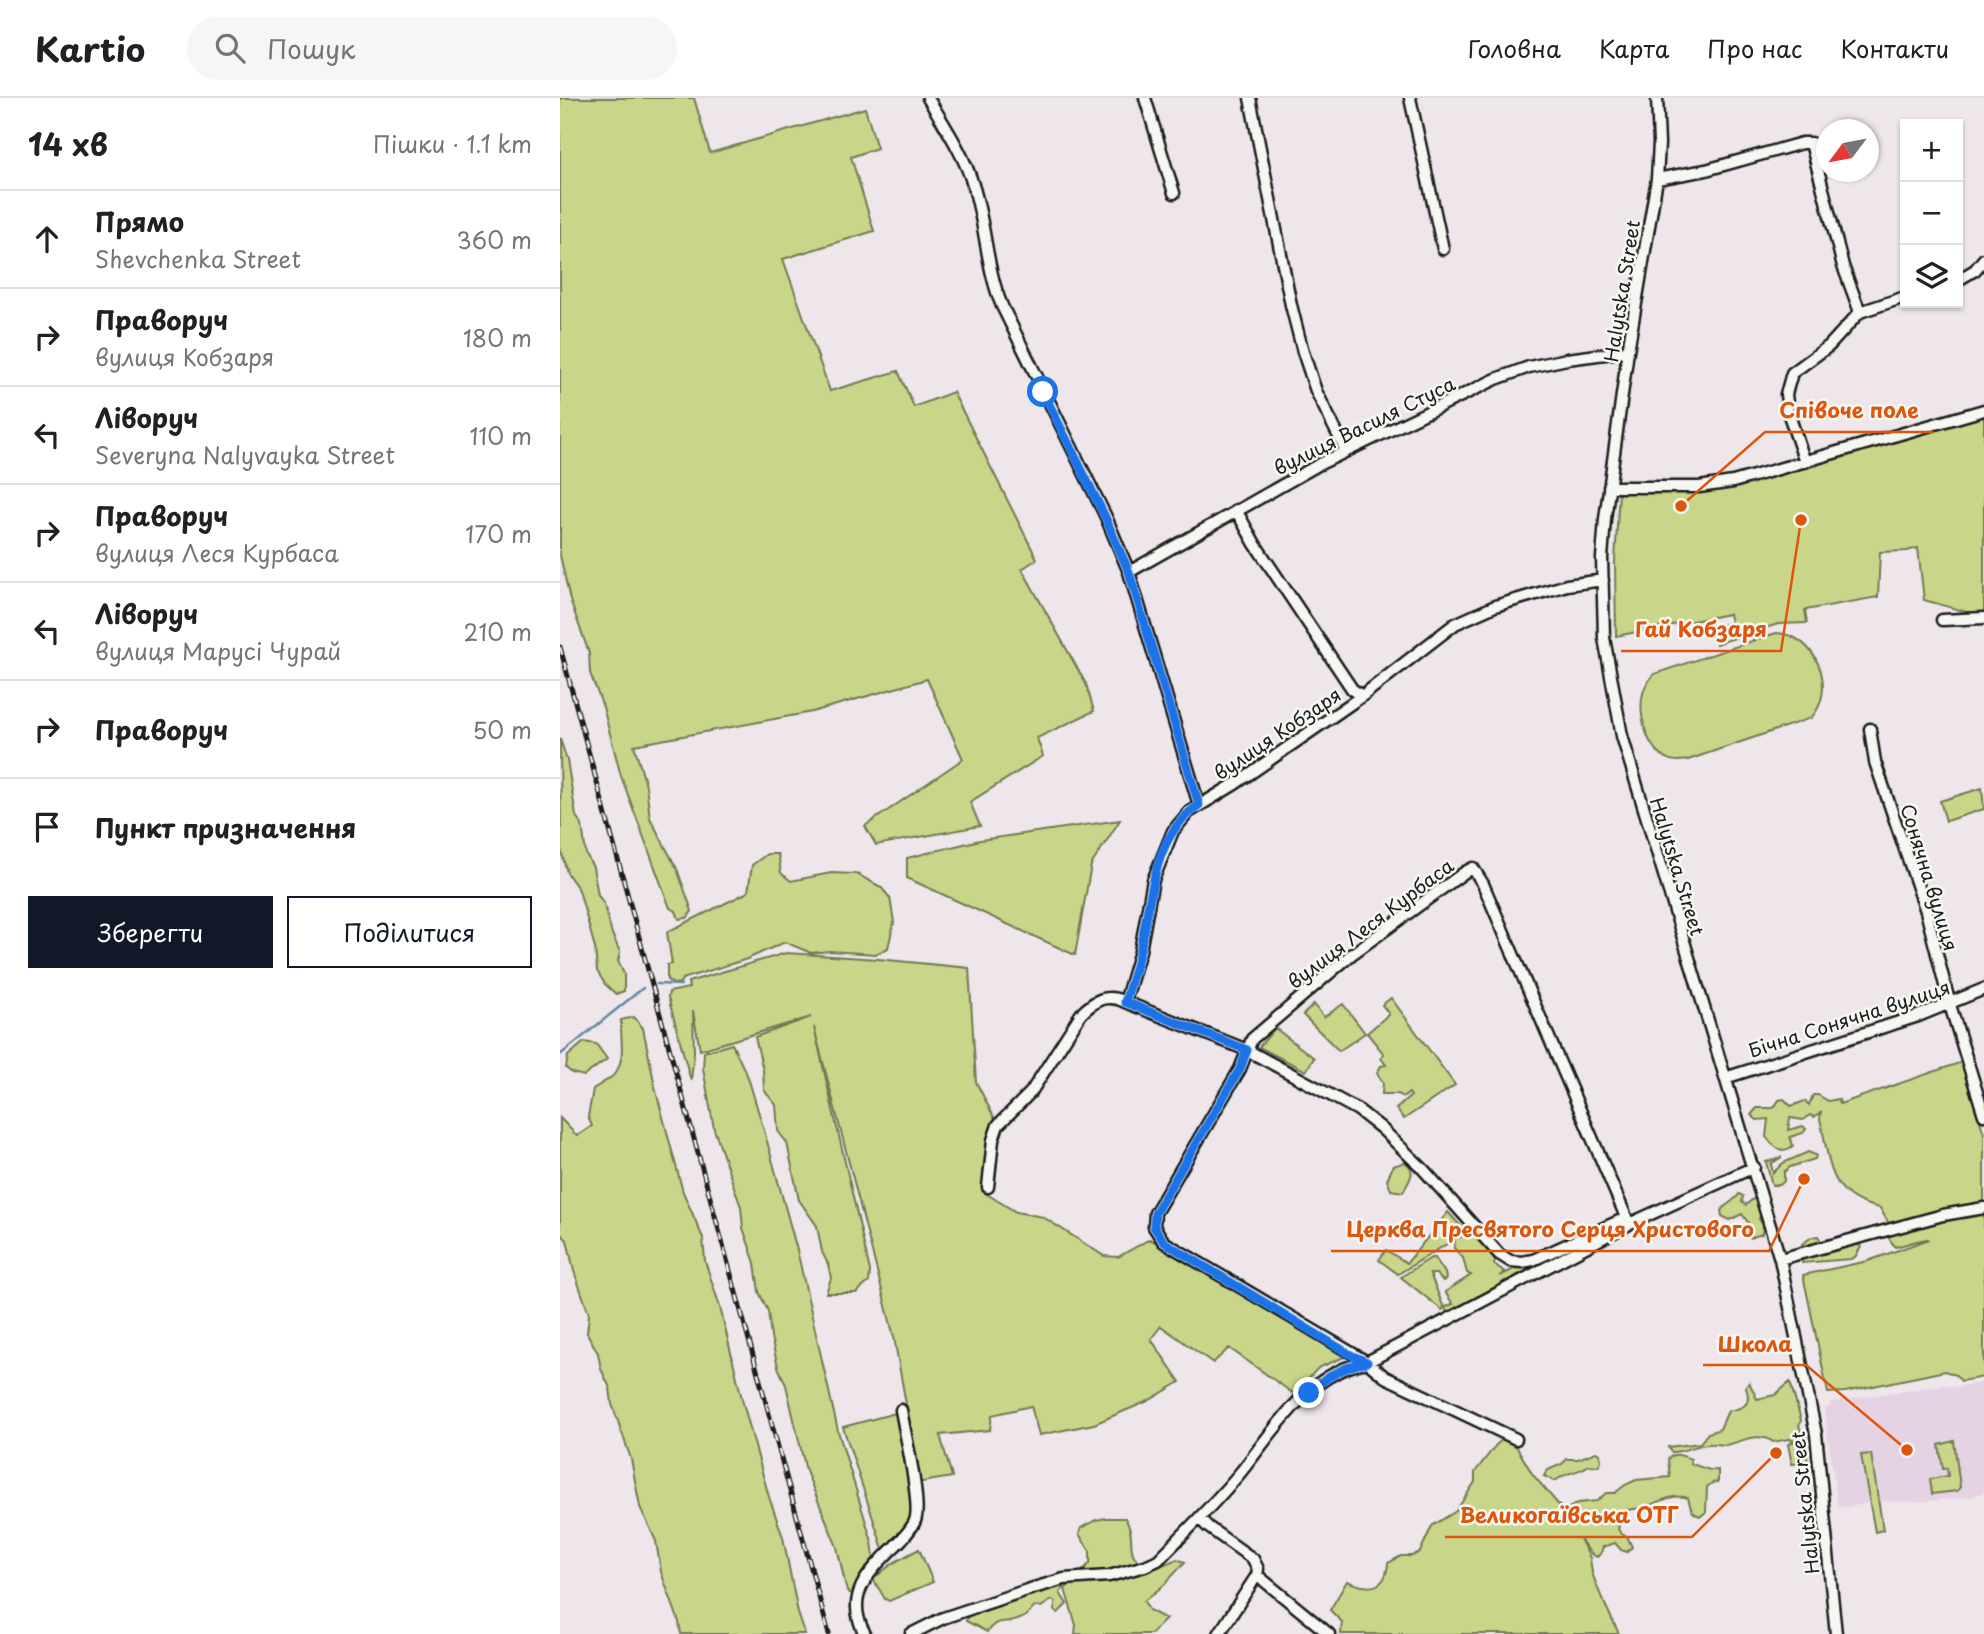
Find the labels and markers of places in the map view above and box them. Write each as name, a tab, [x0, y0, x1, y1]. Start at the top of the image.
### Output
callout: Співоче поле	[1765, 390, 1933, 432]
callout: Гай Кобзаря	[1621, 609, 1781, 651]
callout: Церква Пресвятого Серця Христового	[1331, 1209, 1769, 1251]
callout: Школа	[1703, 1323, 1806, 1365]
callout: Великогаївська ОТГ	[1445, 1495, 1692, 1537]

